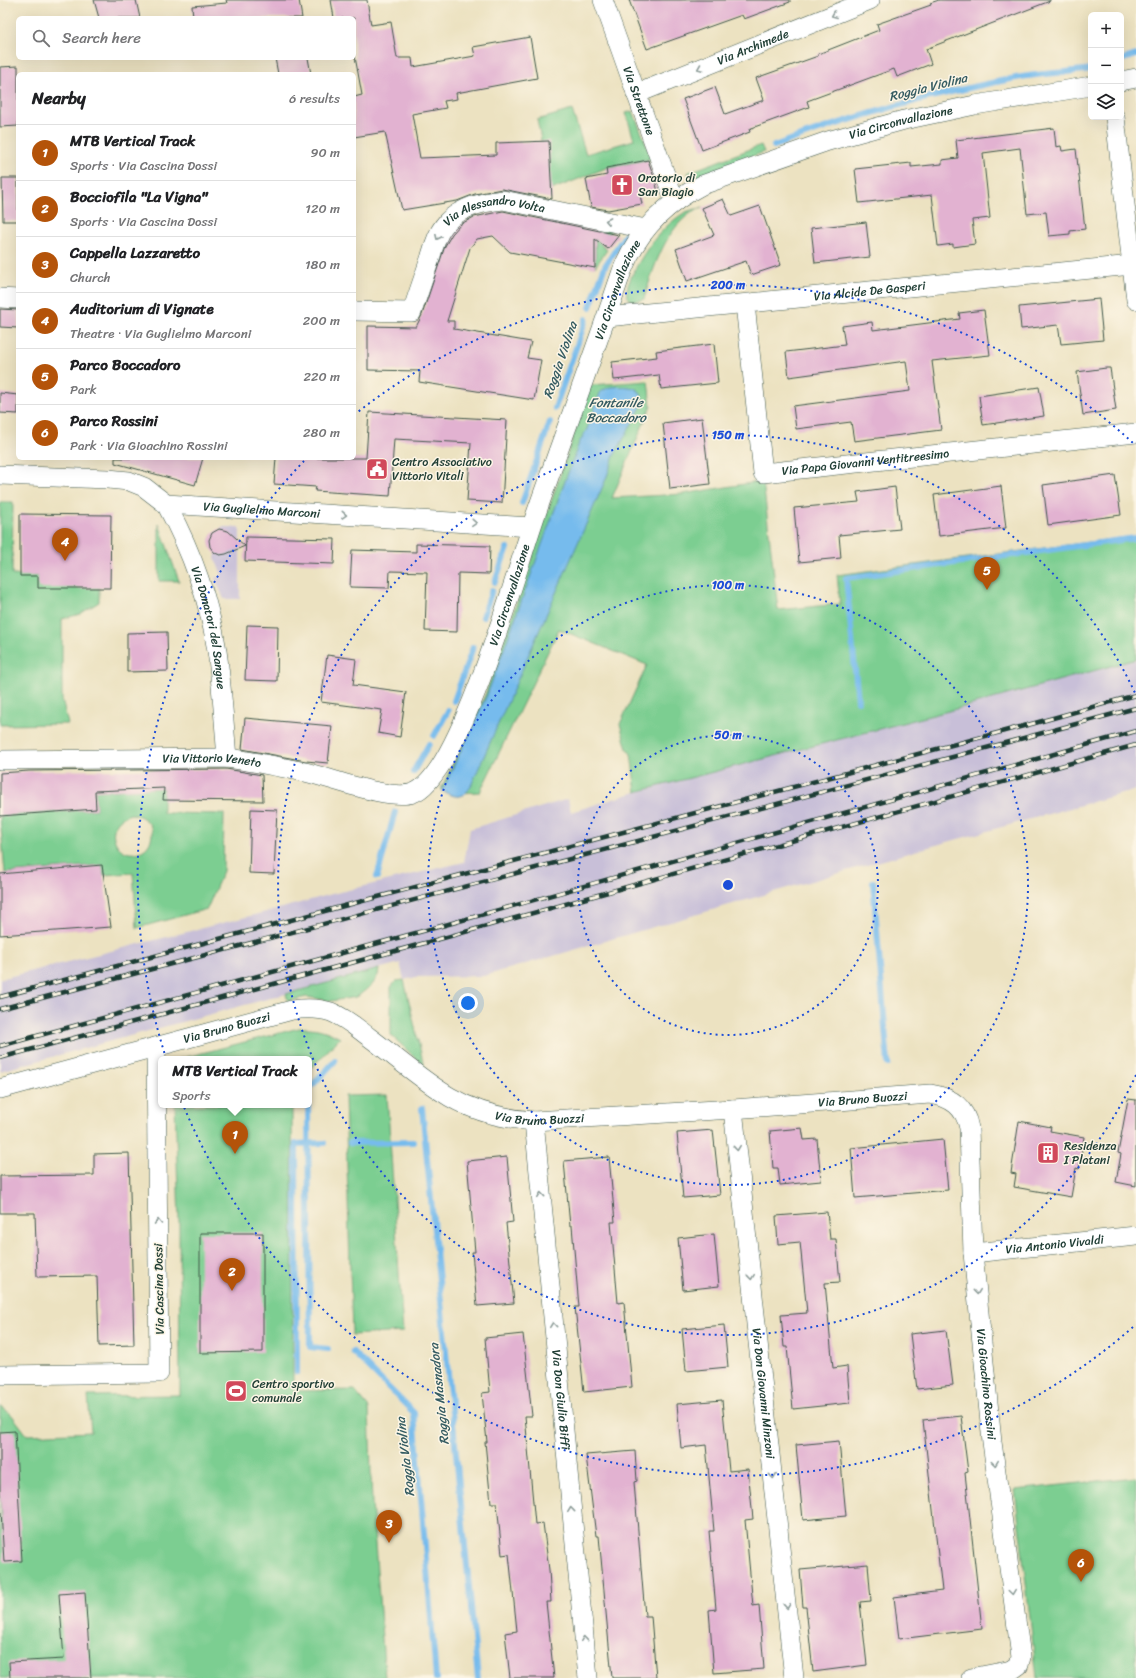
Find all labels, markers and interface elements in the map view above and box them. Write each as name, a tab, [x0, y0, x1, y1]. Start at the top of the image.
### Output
one-way arrow	[830, 10, 837, 18]
map controls	[1088, 12, 1124, 120]
button: +	[1088, 12, 1124, 48]
search box	[16, 16, 356, 60]
street label: Via Archimede	[714, 23, 792, 71]
text: Search here	[62, 25, 141, 51]
icon: search	[30, 27, 52, 49]
button: −	[1088, 48, 1124, 84]
street label: Via Strettone	[617, 63, 661, 138]
one-way arrow	[697, 64, 704, 72]
water label: Roggia Violina	[886, 66, 971, 108]
text: Nearby	[32, 83, 86, 113]
button: layers	[1088, 84, 1124, 120]
text: 6 results	[289, 87, 340, 110]
street label: Via Circonvallazione	[847, 99, 955, 146]
text: MTB Vertical Track	[70, 128, 195, 154]
text: 1	[42, 141, 48, 164]
text: 90 m	[310, 141, 340, 164]
text: Sports · Via Cascina Dossi	[70, 154, 217, 177]
place label: Oratorio di San Biagio	[638, 167, 696, 203]
church icon: Oratorio di San Biagio	[609, 172, 635, 198]
text: Bocciofila "La Vigna"	[70, 184, 207, 210]
street label: Via Alessandro Volta	[437, 189, 547, 231]
text: 2	[41, 197, 49, 220]
text: 120 m	[305, 197, 340, 220]
text: Sports · Via Cascina Dossi	[70, 210, 217, 233]
one-way arrow	[605, 218, 611, 226]
one-way arrow	[435, 233, 443, 240]
street label: Via Circonvallazione	[588, 235, 647, 343]
text: Cappella Lazzaretto	[70, 240, 200, 266]
text: 3	[41, 253, 49, 276]
text: 180 m	[305, 253, 340, 276]
text: Church	[70, 266, 111, 289]
text: 200 m	[710, 274, 746, 296]
street label: Via Alcide De Gasperi	[813, 274, 927, 307]
text: Auditorium di Vignate	[70, 296, 214, 322]
text: 4	[41, 309, 49, 332]
text: 200 m	[303, 309, 340, 332]
water label: Roggia Violina	[536, 317, 584, 401]
text: Theatre · Via Guglielmo Marconi	[70, 322, 251, 345]
text: Parco Boccadoro	[70, 352, 180, 378]
text: 5	[41, 365, 49, 388]
text: 220 m	[303, 365, 340, 388]
text: Park	[70, 378, 97, 401]
water label: Fontanile Boccadoro	[586, 391, 647, 429]
text: Parco Rossini	[70, 408, 158, 434]
text: 6	[41, 421, 49, 444]
text: 280 m	[303, 421, 340, 444]
text: 150 m	[712, 424, 745, 446]
text: Park · Via Gioachino Rossini	[70, 434, 228, 457]
street label: Via Papa Giovanni Ventitreesimo	[781, 442, 950, 482]
place label: Centro Associativo Vittorio Vitali	[392, 451, 492, 487]
public building icon: Centro Associativo Vittorio Vitali	[364, 456, 390, 482]
street label: Via Guglielmo Marconi	[203, 495, 321, 525]
one-way arrow	[341, 511, 347, 520]
one-way arrow	[471, 519, 477, 528]
pin: 4	[52, 528, 78, 561]
street label: Via Circonvallazione	[483, 541, 536, 649]
pin: 5	[974, 557, 1000, 590]
street label: Via Donatori del Sangue	[184, 563, 232, 690]
text: 100 m	[712, 574, 745, 596]
text: 50 m	[714, 724, 742, 746]
street label: Via Vittorio Veneto	[162, 747, 263, 774]
centre of rings	[721, 878, 735, 892]
your location	[458, 993, 478, 1013]
street label: Via Bruno Buozzi	[181, 1005, 273, 1050]
popup	[158, 1056, 312, 1108]
text: MTB Vertical Track	[172, 1058, 298, 1084]
text: Sports	[172, 1084, 211, 1107]
street label: Via Bruno Buozzi	[817, 1085, 909, 1113]
street label: Via Bruno Buozzi	[493, 1104, 585, 1132]
pin: 1	[222, 1121, 248, 1154]
place label: Residenza I Platani	[1063, 1135, 1117, 1171]
building icon: Residenza I Platani	[1035, 1140, 1061, 1166]
one-way arrow	[732, 1145, 741, 1151]
one-way arrow	[536, 1192, 545, 1198]
one-way arrow	[154, 1219, 162, 1225]
street label: Via Antonio Vivaldi	[1004, 1228, 1105, 1261]
street label: Via Cascina Dossi	[147, 1243, 171, 1335]
pin: 2	[219, 1258, 245, 1291]
one-way arrow	[746, 1274, 755, 1280]
one-way arrow	[972, 1289, 981, 1295]
one-way arrow	[549, 1322, 558, 1328]
street label: Via Don Giovanni Minzoni	[746, 1327, 781, 1461]
street label: Via Gioachino Rossini	[970, 1327, 1003, 1441]
water label: Roggia Masnadora	[422, 1340, 456, 1446]
street label: Via Don Giulio Biffi	[545, 1349, 577, 1452]
place label: Centro sportivo comunale	[252, 1373, 334, 1409]
sports icon: Centro sportivo comunale	[223, 1378, 249, 1404]
water label: Roggia Violina	[389, 1415, 421, 1498]
one-way arrow	[990, 1460, 999, 1466]
one-way arrow	[768, 1473, 777, 1479]
one-way arrow	[567, 1507, 576, 1513]
pin: 3	[376, 1510, 402, 1543]
pin: 6	[1068, 1549, 1094, 1582]
one-way arrow	[1008, 1588, 1017, 1595]
one-way arrow	[782, 1602, 791, 1609]
one-way arrow	[580, 1636, 589, 1642]

